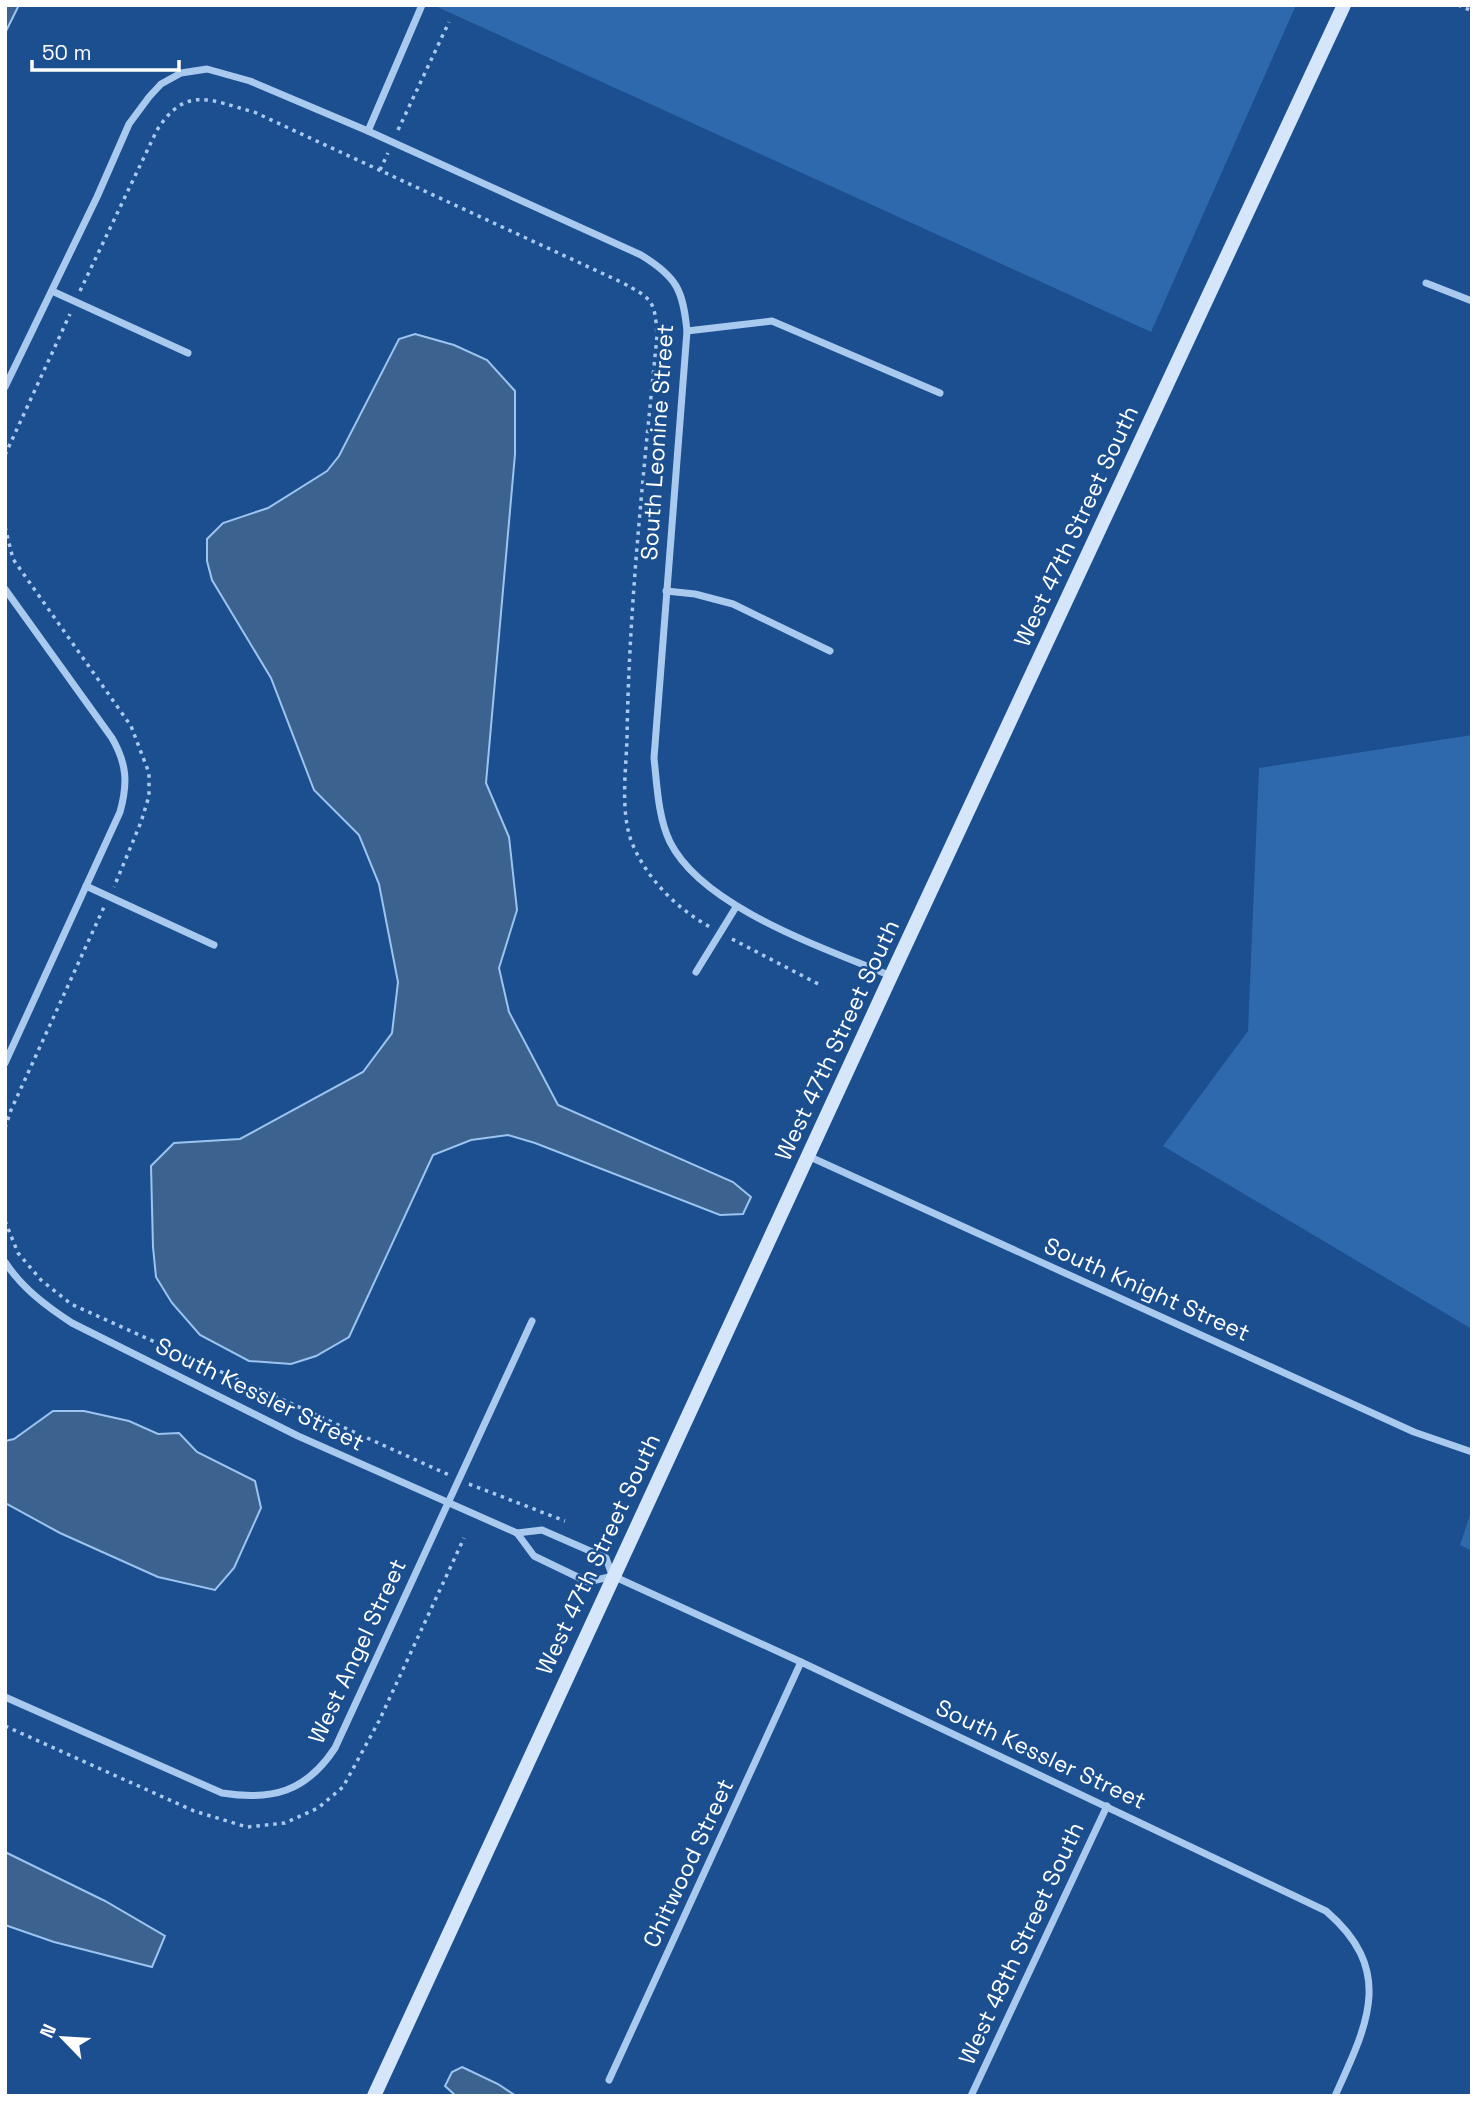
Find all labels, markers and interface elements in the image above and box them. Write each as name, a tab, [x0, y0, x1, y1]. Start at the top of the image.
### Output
scale bar	[32, 28, 178, 72]
text: 50 m	[42, 39, 92, 66]
street label: South Leonine Street	[634, 323, 680, 561]
street label: West 47th Street South	[1007, 401, 1145, 651]
street label: West 47th Street South	[768, 915, 906, 1165]
street label: South Knight Street	[1039, 1230, 1255, 1348]
street label: South Kessler Street	[151, 1330, 369, 1458]
street label: West 47th Street South	[529, 1429, 667, 1679]
street label: West Angel Street	[301, 1554, 413, 1748]
street label: South Kessler Street	[931, 1692, 1151, 1816]
street label: Chitwood Street	[636, 1774, 740, 1952]
street label: West 48th Street South	[952, 1817, 1090, 2069]
north arrow	[28, 2003, 98, 2073]
text: N	[34, 2020, 62, 2042]

